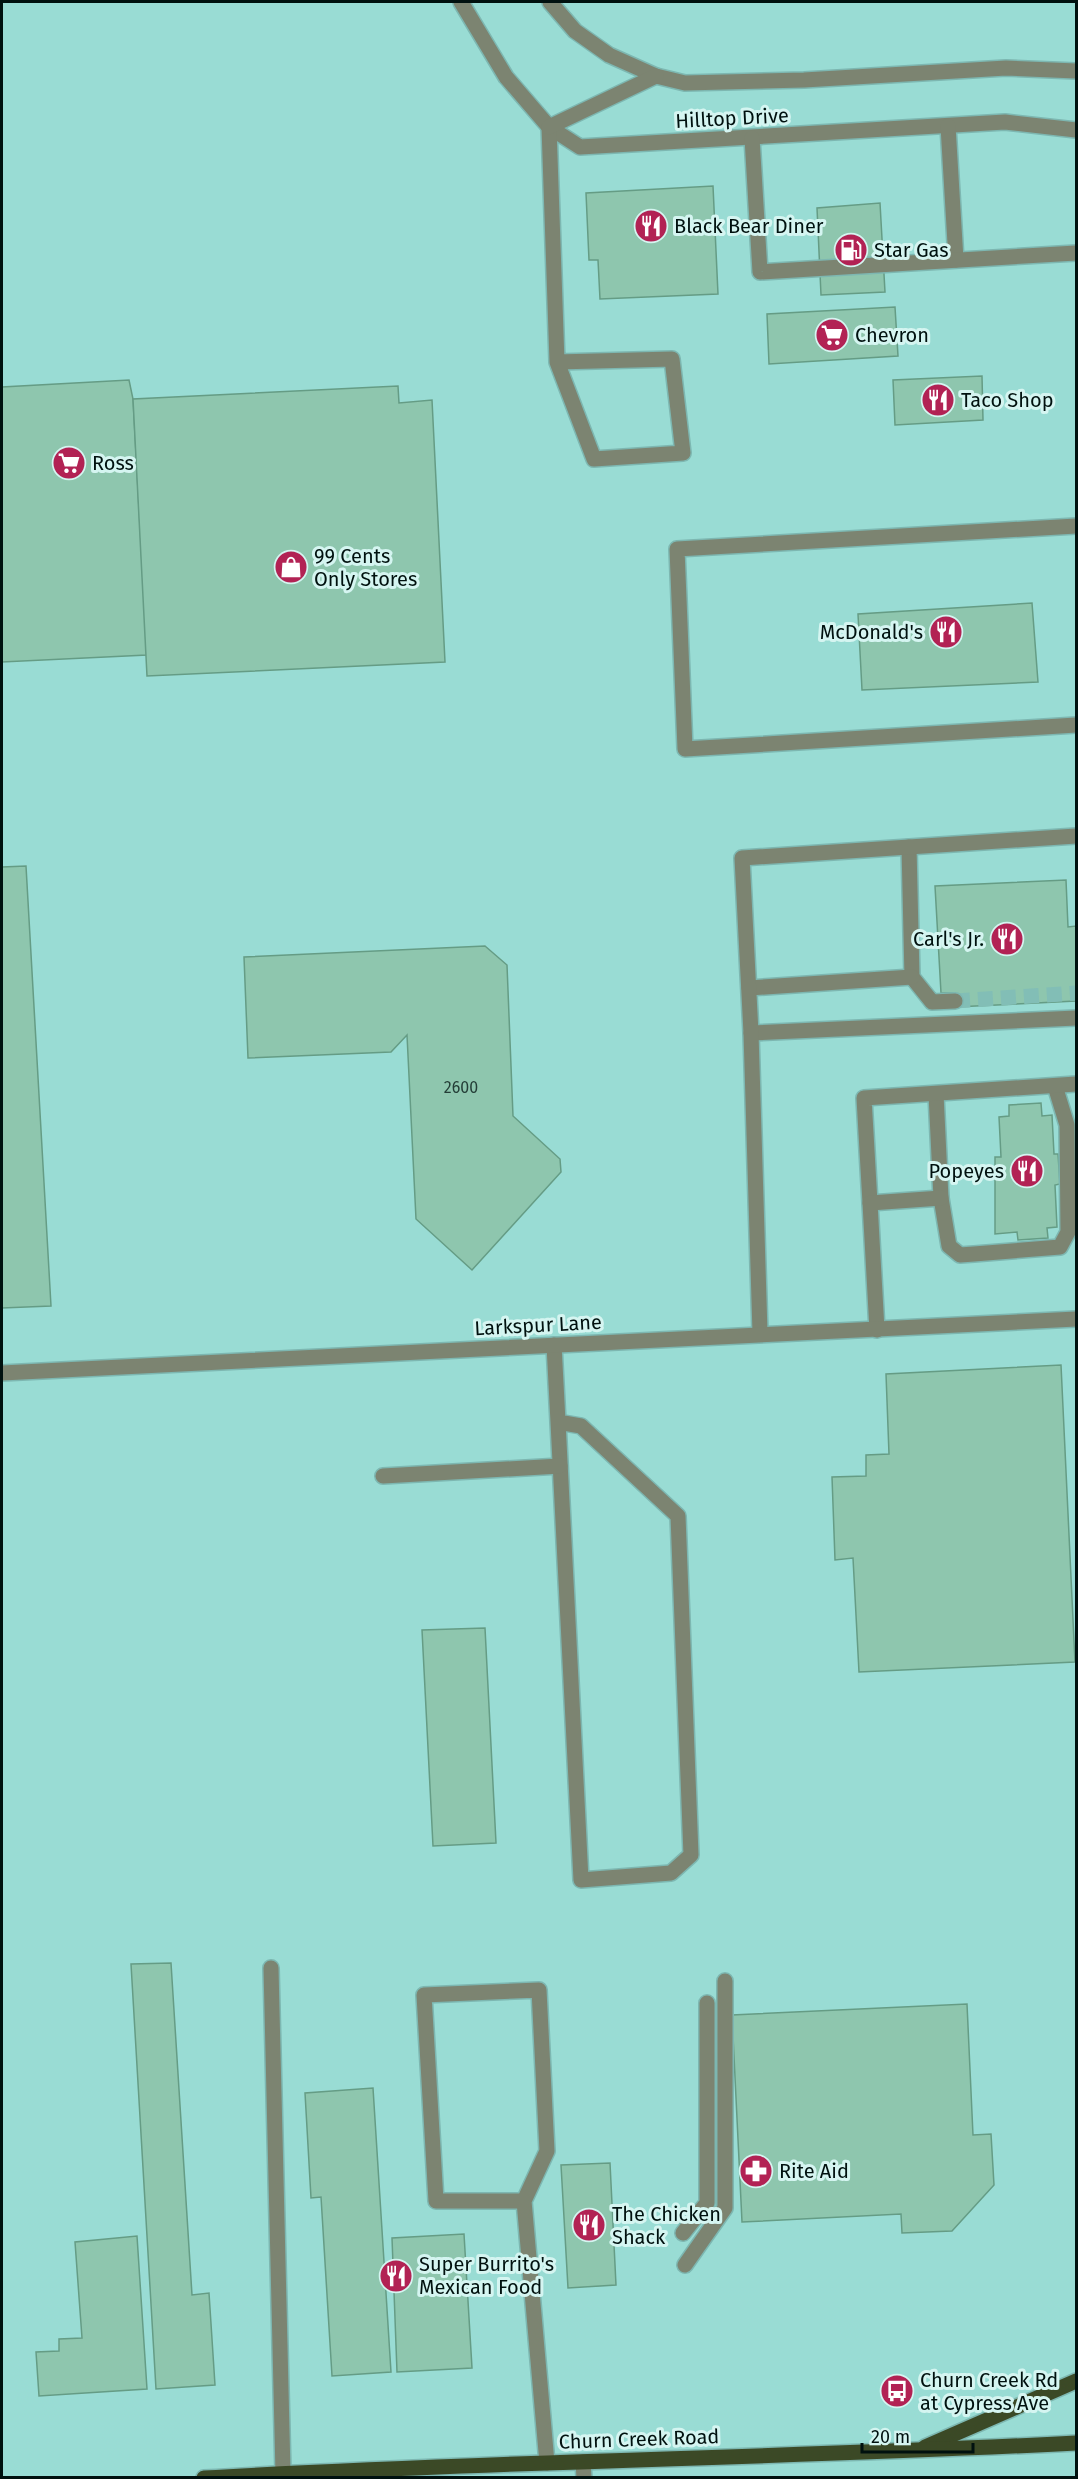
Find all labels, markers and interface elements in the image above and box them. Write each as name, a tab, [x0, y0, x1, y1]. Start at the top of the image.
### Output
street label: Hilltop Drive	[675, 103, 789, 133]
restaurant icon: Black Bear Diner	[633, 208, 669, 244]
place label: Black Bear Diner	[674, 214, 824, 238]
fuel station icon: Star Gas	[833, 232, 869, 268]
place label: Star Gas	[874, 238, 949, 262]
supermarket icon: Chevron	[814, 317, 850, 353]
place label: Chevron	[855, 323, 929, 347]
restaurant icon: Taco Shop	[920, 382, 956, 418]
place label: Taco Shop	[961, 388, 1054, 412]
supermarket icon: Ross	[51, 445, 87, 481]
place label: Ross	[92, 451, 134, 475]
place label: 99 Cents Only Stores	[314, 544, 417, 591]
shop icon: 99 Cents Only Stores	[273, 549, 309, 585]
restaurant icon: McDonald's	[928, 614, 964, 650]
place label: McDonald's	[820, 620, 923, 644]
restaurant icon: Carl's Jr.	[989, 921, 1025, 957]
place label: Carl's Jr.	[913, 927, 984, 951]
house number: 2600	[444, 1078, 478, 1097]
restaurant icon: Popeyes	[1009, 1153, 1045, 1189]
place label: Popeyes	[929, 1159, 1004, 1183]
street label: Larkspur Lane	[474, 1310, 602, 1340]
pharmacy icon: Rite Aid	[738, 2153, 774, 2189]
place label: Rite Aid	[779, 2159, 849, 2183]
place label: The Chicken Shack	[612, 2202, 721, 2249]
restaurant icon: The Chicken Shack	[571, 2207, 607, 2243]
place label: Super Burrito's Mexican Food	[419, 2252, 554, 2299]
restaurant icon: Super Burrito's Mexican Food	[378, 2258, 414, 2294]
place label: Churn Creek Rd at Cypress Ave	[920, 2368, 1058, 2415]
bus stop icon: Churn Creek Rd at Cypress Ave	[879, 2373, 915, 2409]
scale bar	[862, 2416, 973, 2454]
street label: Churn Creek Road	[558, 2424, 720, 2454]
text: 20 m	[871, 2426, 910, 2448]

